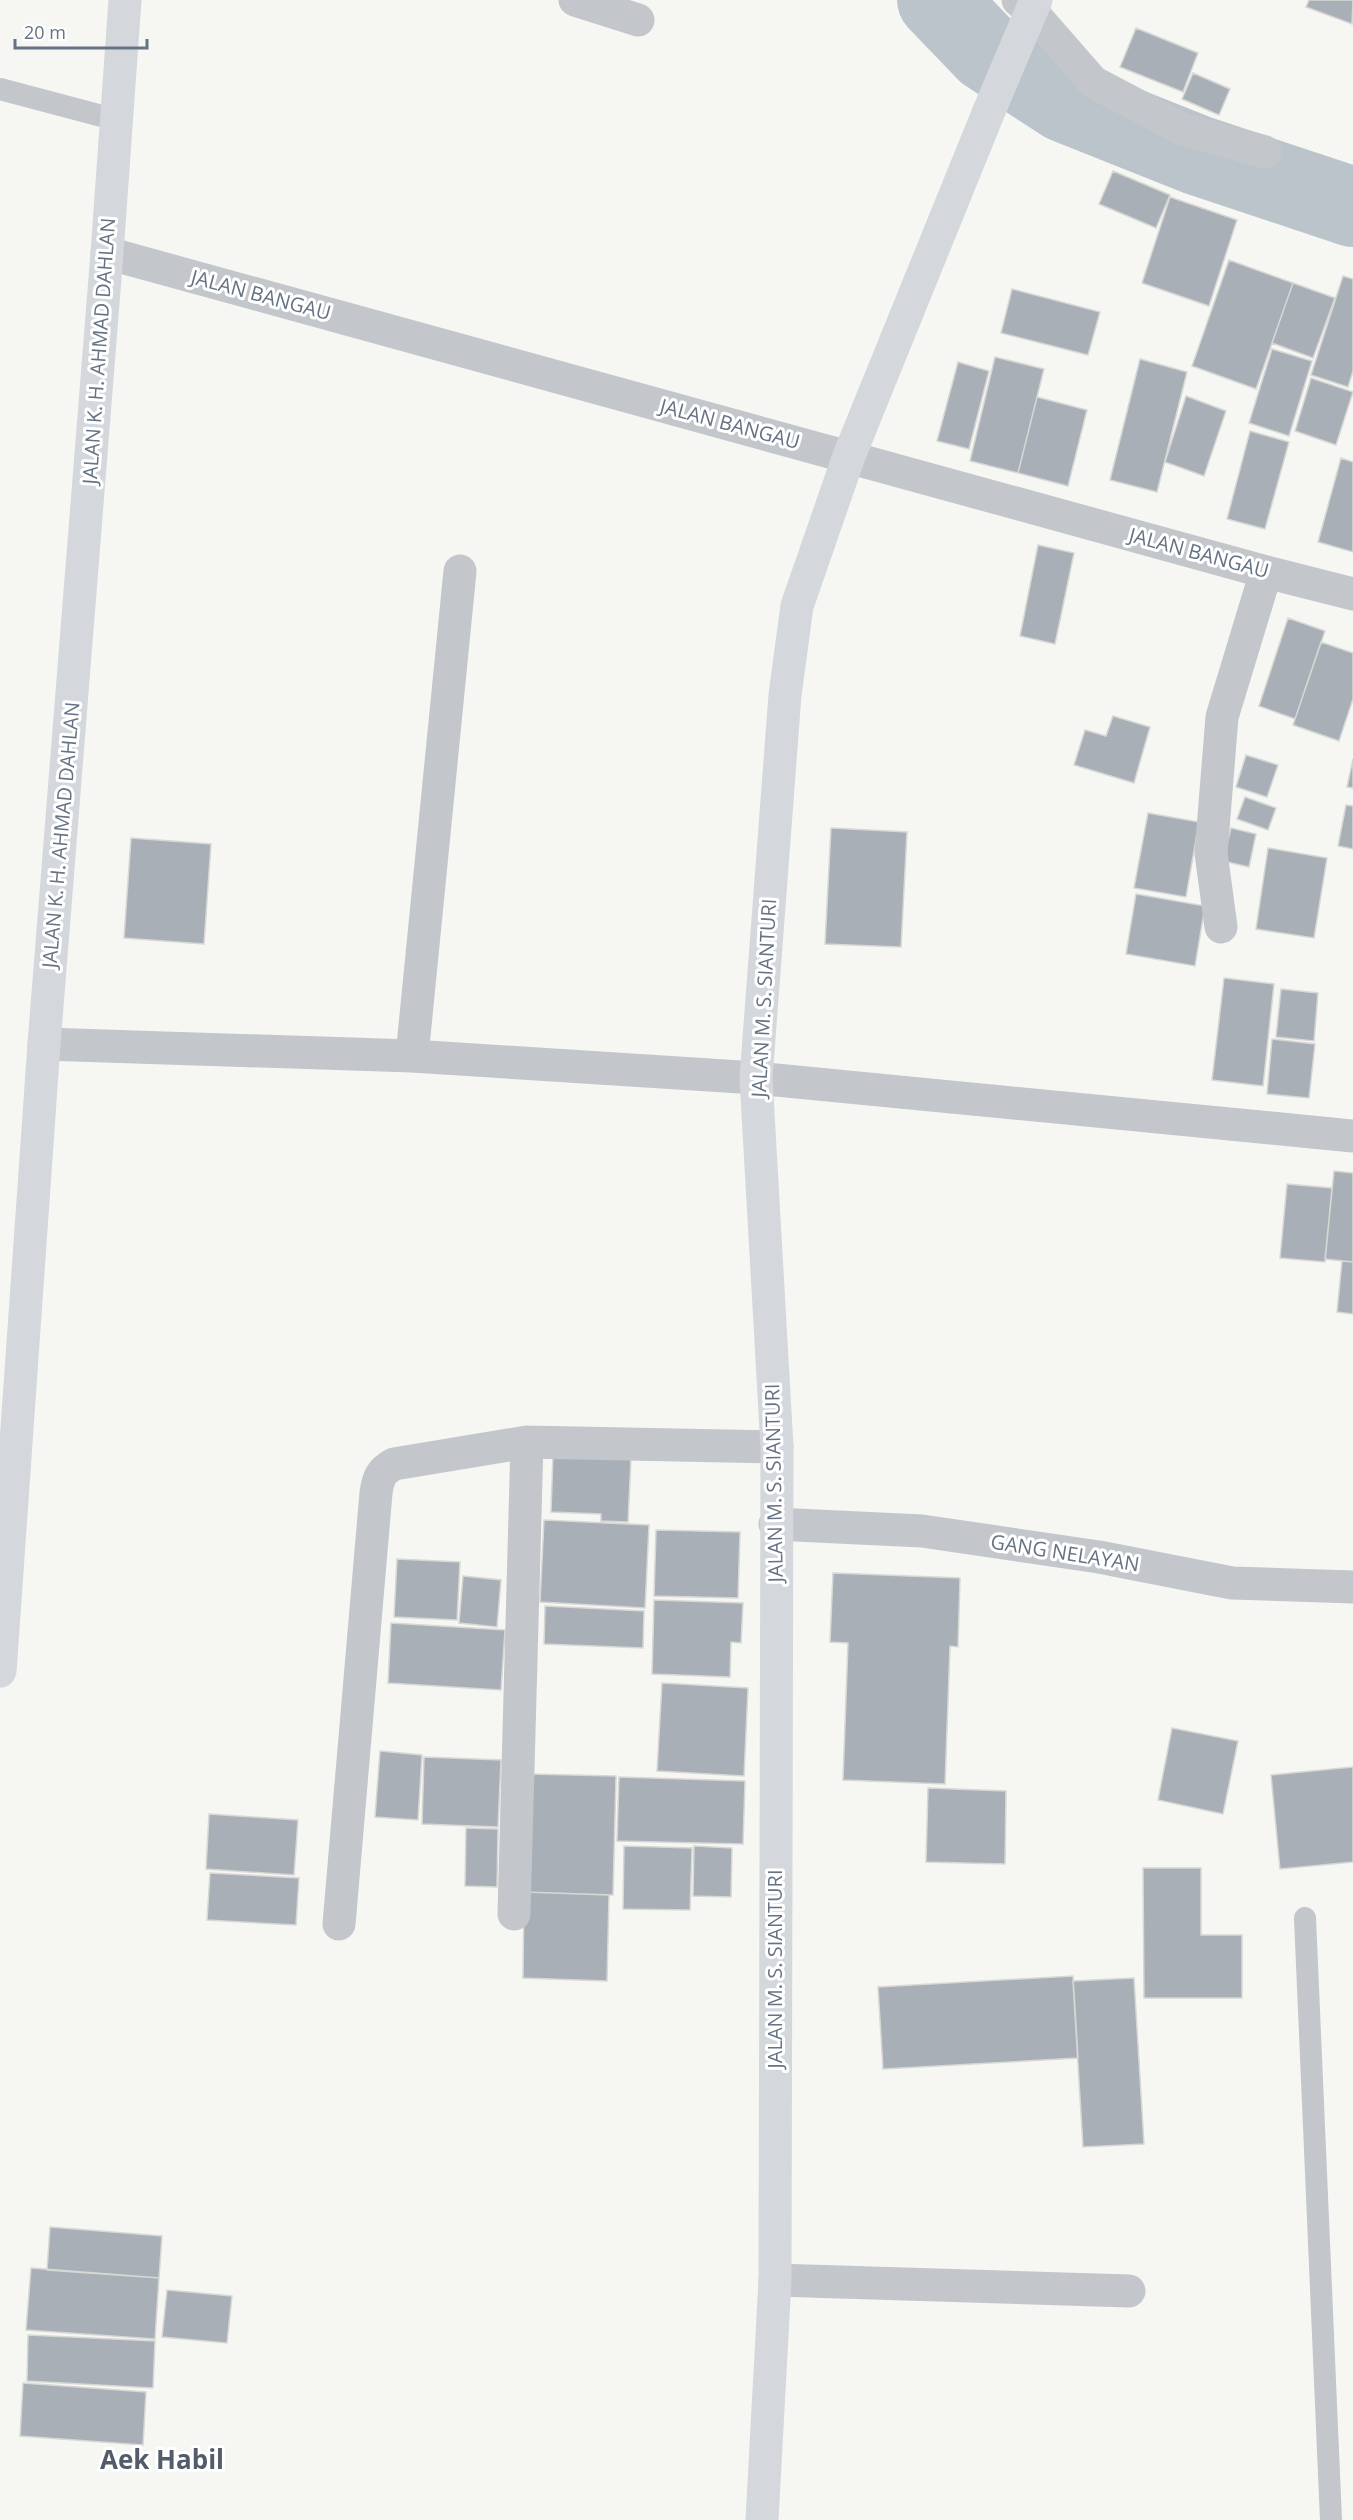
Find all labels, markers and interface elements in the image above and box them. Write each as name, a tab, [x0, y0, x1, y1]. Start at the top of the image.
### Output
scale bar	[15, 12, 147, 50]
text: 20 m	[24, 20, 66, 44]
street label: JALAN K. H. AHMAD DAHLAN	[76, 217, 121, 487]
street label: JALAN BANGAU	[186, 262, 334, 326]
street label: JALAN BANGAU	[655, 391, 803, 455]
street label: JALAN BANGAU	[1124, 520, 1272, 584]
street label: JALAN K. H. AHMAD DAHLAN	[35, 701, 86, 971]
street label: JALAN M. S. SIANTURI	[745, 898, 782, 1100]
street label: JALAN M. S. SIANTURI	[758, 1383, 789, 1585]
street label: GANG NELAYAN	[989, 1527, 1141, 1578]
street label: JALAN M. S. SIANTURI	[761, 1870, 788, 2071]
district label: Aek Habil	[100, 2441, 224, 2477]

